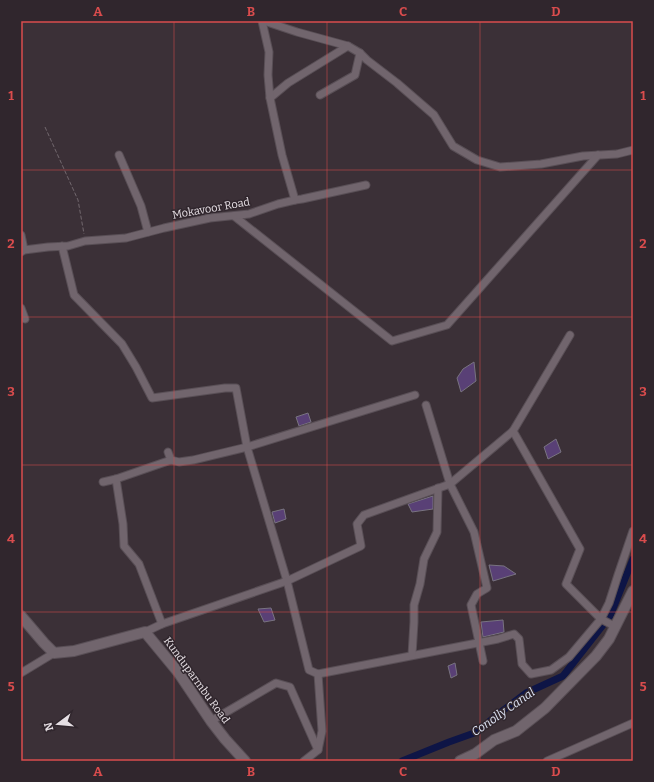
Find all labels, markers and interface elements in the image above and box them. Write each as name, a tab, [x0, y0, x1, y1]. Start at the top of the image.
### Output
text: A	[93, 4, 103, 19]
text: B	[247, 4, 255, 19]
text: C	[399, 4, 407, 19]
text: D	[551, 4, 561, 19]
text: 1	[8, 88, 14, 103]
text: 1	[640, 88, 646, 103]
street label: Mokavoor Road	[171, 195, 251, 222]
text: 2	[7, 236, 15, 251]
text: 2	[639, 236, 647, 251]
text: 3	[7, 384, 15, 399]
text: 3	[639, 384, 647, 399]
text: 4	[7, 531, 15, 546]
text: 4	[639, 531, 647, 546]
street label: Kunduparmbu Road	[161, 635, 233, 726]
text: 5	[7, 679, 15, 694]
text: 5	[639, 679, 647, 694]
water label: Conolly Canal	[469, 685, 537, 739]
north arrow	[38, 704, 78, 744]
text: N	[41, 720, 56, 732]
text: A	[93, 764, 103, 779]
text: B	[247, 764, 255, 779]
text: C	[399, 764, 407, 779]
text: D	[551, 764, 561, 779]

